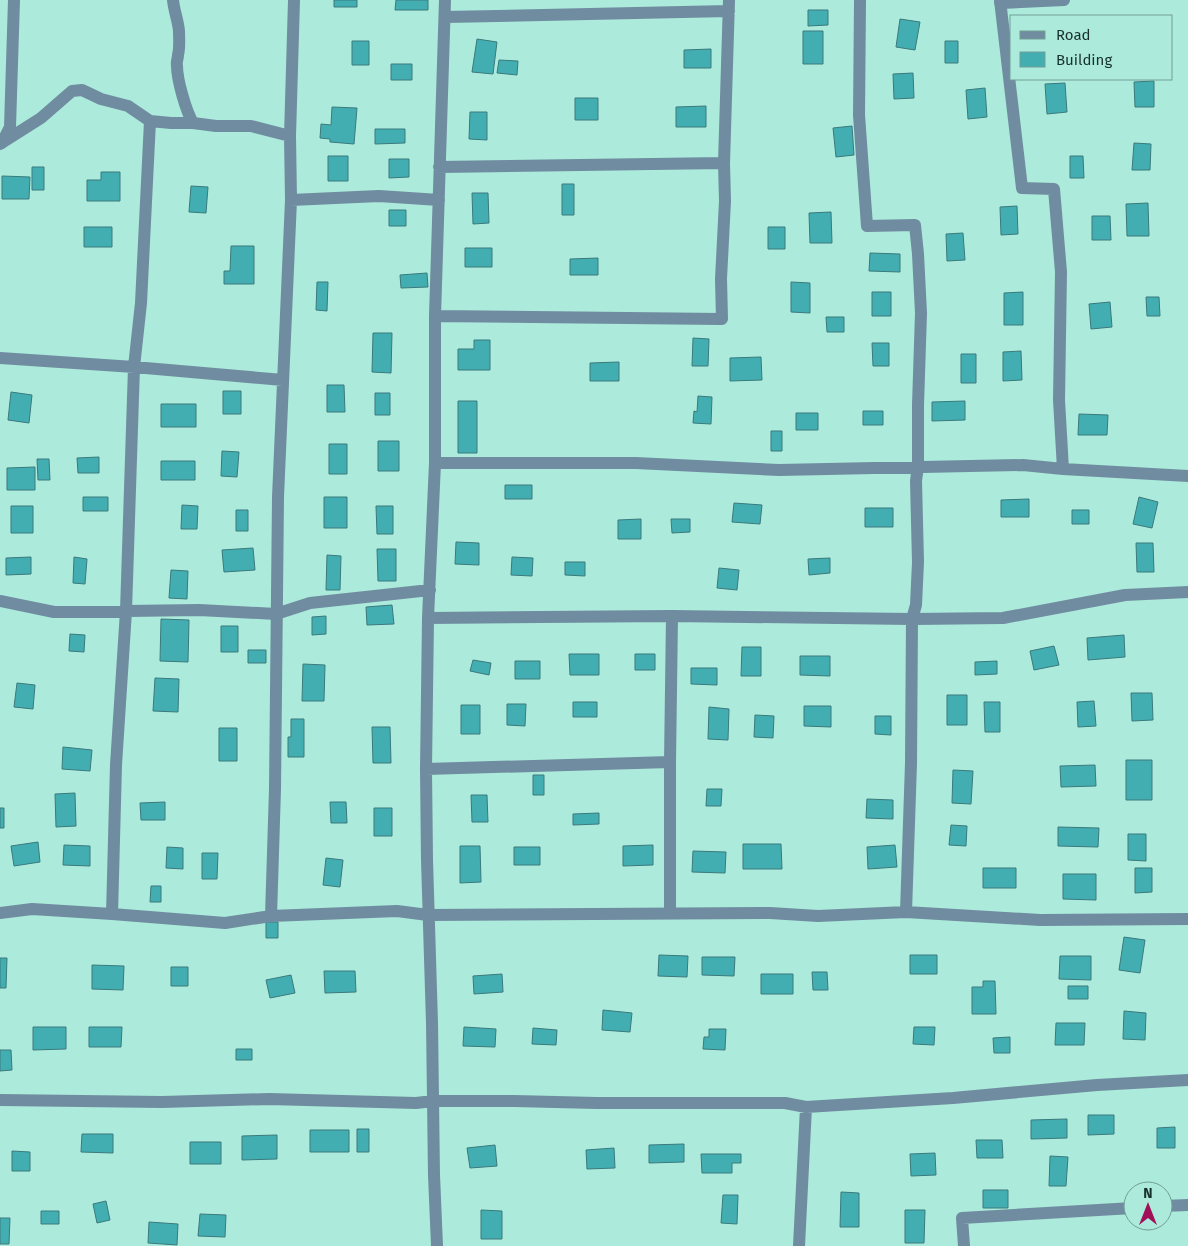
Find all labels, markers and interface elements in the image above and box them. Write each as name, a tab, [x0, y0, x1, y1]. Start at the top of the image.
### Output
legend	[1010, 15, 1173, 80]
text: Road	[1056, 26, 1091, 44]
text: Building	[1056, 51, 1112, 69]
north arrow	[1123, 1181, 1173, 1231]
text: N	[1143, 1185, 1153, 1202]

